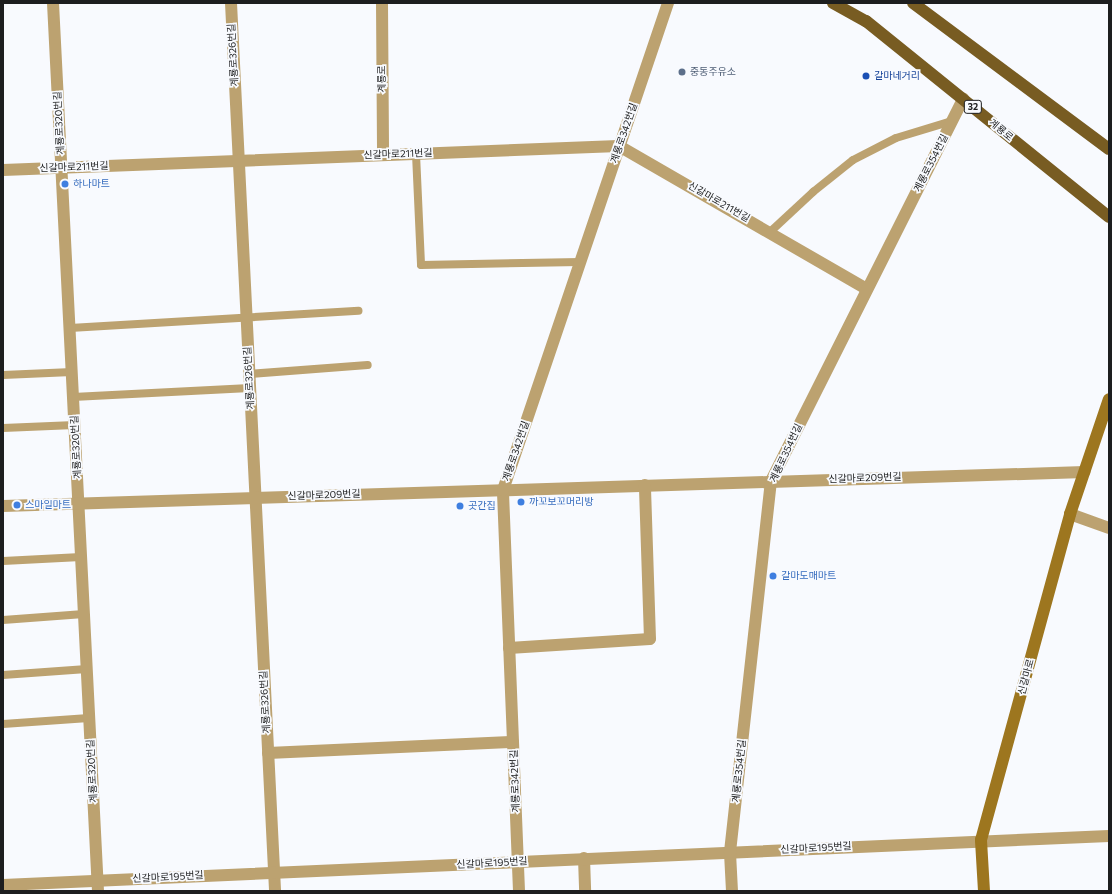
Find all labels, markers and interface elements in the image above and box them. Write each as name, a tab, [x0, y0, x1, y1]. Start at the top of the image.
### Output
street label: 계룡로326번길	[225, 23, 241, 87]
street label: 계룡로	[376, 65, 388, 93]
place label: 중동주유소	[690, 66, 736, 78]
marker: 중동주유소	[677, 67, 687, 77]
place label: 갈마네거리	[874, 70, 920, 82]
marker: 갈마네거리	[861, 71, 871, 81]
street label: 계룡로320번길	[51, 91, 67, 155]
road number: 32	[963, 100, 983, 114]
street label: 계룡로342번길	[608, 101, 640, 165]
street label: 계룡로	[987, 117, 1015, 143]
street label: 계룡로354번길	[911, 132, 951, 194]
street label: 신갈마로211번길	[363, 147, 433, 161]
street label: 신갈마로211번길	[39, 160, 109, 174]
place label: 하나마트	[73, 178, 110, 190]
marker: 하나마트	[60, 179, 70, 189]
street label: 신갈마로211번길	[686, 179, 752, 225]
street label: 계룡로326번길	[241, 346, 257, 410]
street label: 계룡로320번길	[68, 415, 84, 479]
street label: 계룡로342번길	[500, 419, 532, 483]
street label: 계룡로354번길	[767, 422, 805, 484]
street label: 신갈마로209번길	[828, 471, 902, 485]
street label: 신갈마로209번길	[287, 488, 361, 502]
place label: 까꼬보꼬머리방	[529, 496, 593, 508]
marker: 까꼬보꼬머리방	[516, 497, 526, 507]
place label: 스마일마트	[25, 499, 71, 511]
marker: 스마일마트	[12, 500, 22, 510]
place label: 곳간집	[468, 500, 496, 512]
marker: 곳간집	[455, 501, 465, 511]
place label: 갈마도매마트	[781, 570, 836, 582]
marker: 갈마도매마트	[768, 571, 778, 581]
street label: 신갈마로	[1015, 658, 1037, 696]
street label: 계룡로326번길	[257, 670, 273, 734]
street label: 계룡로320번길	[84, 739, 100, 803]
street label: 계룡로354번길	[730, 739, 748, 803]
street label: 계룡로342번길	[508, 749, 522, 813]
street label: 신갈마로195번길	[780, 840, 852, 856]
street label: 신갈마로195번길	[456, 855, 528, 871]
street label: 신갈마로195번길	[132, 869, 204, 885]

